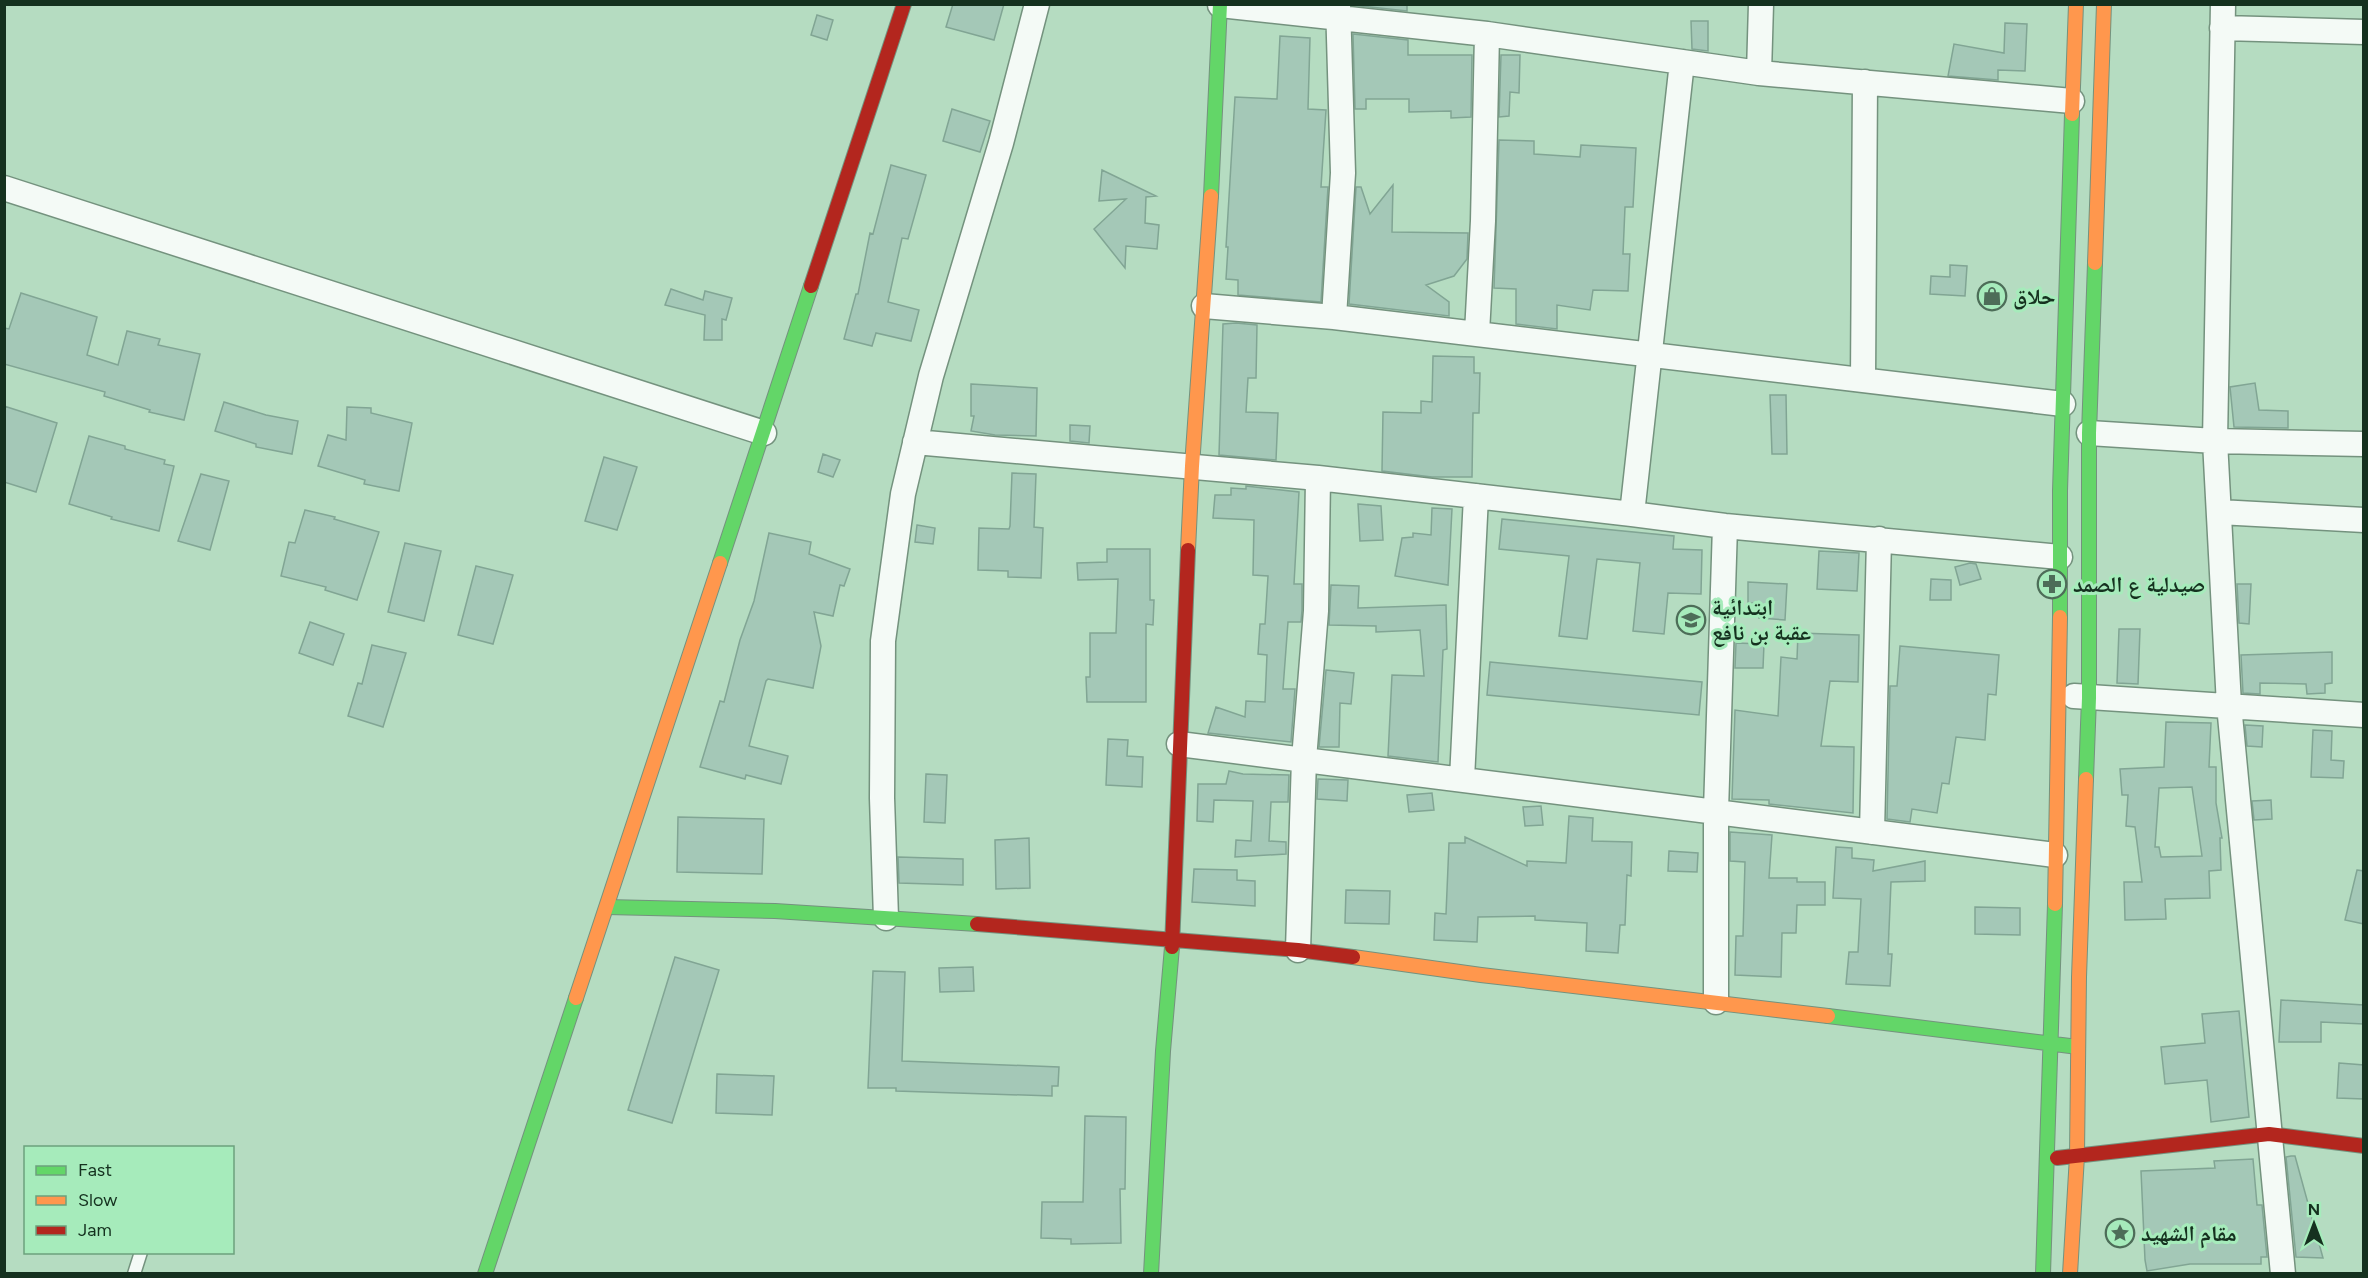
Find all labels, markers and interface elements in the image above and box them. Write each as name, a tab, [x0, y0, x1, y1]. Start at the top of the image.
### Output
shop icon: حلاق	[1976, 280, 2008, 312]
place label: حلاق	[2013, 283, 2056, 310]
pharmacy icon: صيدلية ع الصمد	[2036, 568, 2068, 600]
place label: صيدلية ع الصمد	[2073, 571, 2205, 599]
place label: ابتدائية عقبة بن نافع	[1712, 594, 1811, 647]
school or university icon: ابتدائية عقبة بن نافع	[1675, 604, 1707, 636]
legend	[24, 1146, 234, 1254]
text: Fast	[78, 1159, 112, 1181]
text: Slow	[78, 1189, 117, 1211]
north arrow	[2284, 1194, 2344, 1254]
text: N	[2308, 1200, 2320, 1219]
place icon: مقام الشهيد	[2104, 1217, 2136, 1249]
text: Jam	[78, 1219, 112, 1241]
place label: مقام الشهيد	[2141, 1220, 2237, 1249]

